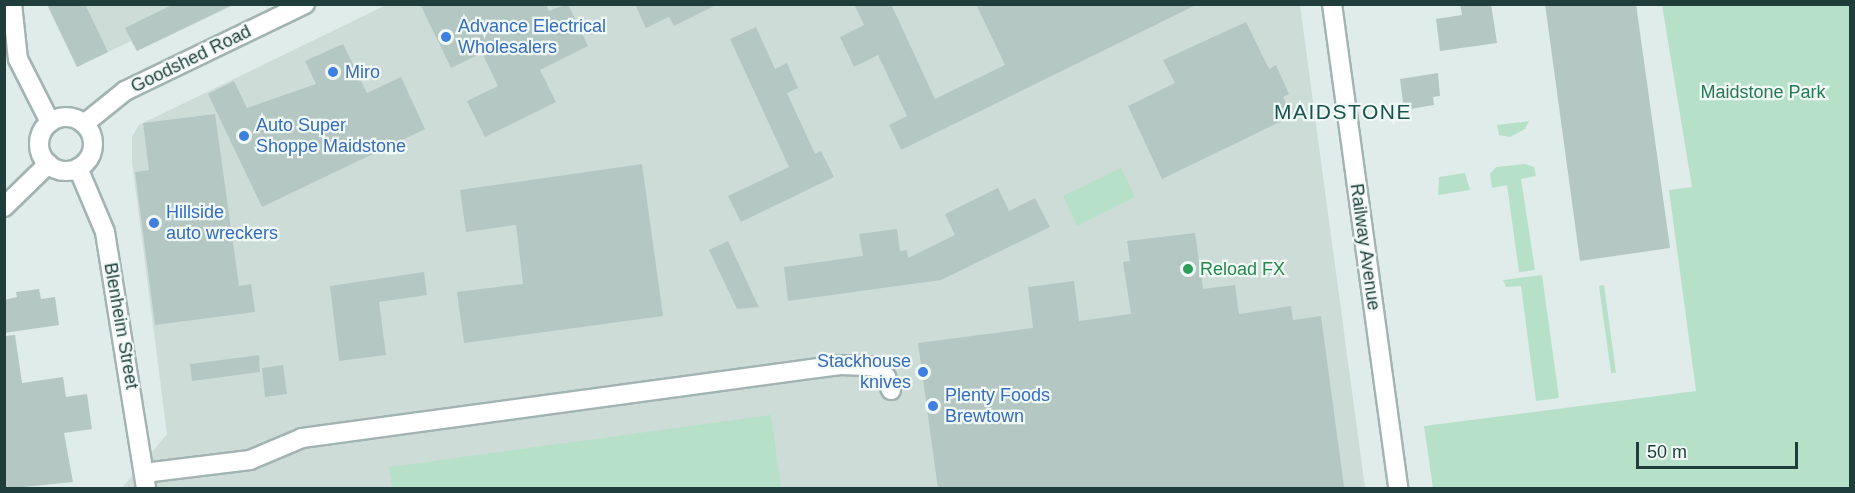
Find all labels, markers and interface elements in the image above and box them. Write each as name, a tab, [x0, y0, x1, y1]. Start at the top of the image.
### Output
place label: Advance Electrical Wholesalers	[458, 16, 606, 58]
street label: Goodshed Road	[127, 21, 255, 97]
marker: Advance Electrical Wholesalers	[439, 30, 453, 44]
place label: Miro	[345, 61, 380, 83]
marker: Miro	[326, 65, 340, 79]
park label: Maidstone Park	[1700, 81, 1826, 103]
district label: MAIDSTONE	[1274, 99, 1412, 125]
place label: Auto Super Shoppe Maidstone	[256, 115, 406, 158]
marker: Auto Super Shoppe Maidstone	[237, 129, 251, 143]
street label: Railway Avenue	[1345, 182, 1385, 312]
place label: Hillside auto wreckers	[166, 202, 278, 244]
marker: Hillside auto wreckers	[147, 216, 161, 230]
place label: Reload FX	[1200, 258, 1285, 280]
street label: Blenheim Street	[99, 261, 143, 391]
marker: Reload FX	[1181, 262, 1195, 276]
place label: Stackhouse knives	[817, 351, 911, 394]
marker: Stackhouse knives	[916, 365, 930, 379]
place label: Plenty Foods Brewtown	[945, 385, 1050, 428]
marker: Plenty Foods Brewtown	[926, 399, 940, 413]
scale bar	[1639, 430, 1801, 468]
text: 50 m	[1647, 442, 1687, 462]

